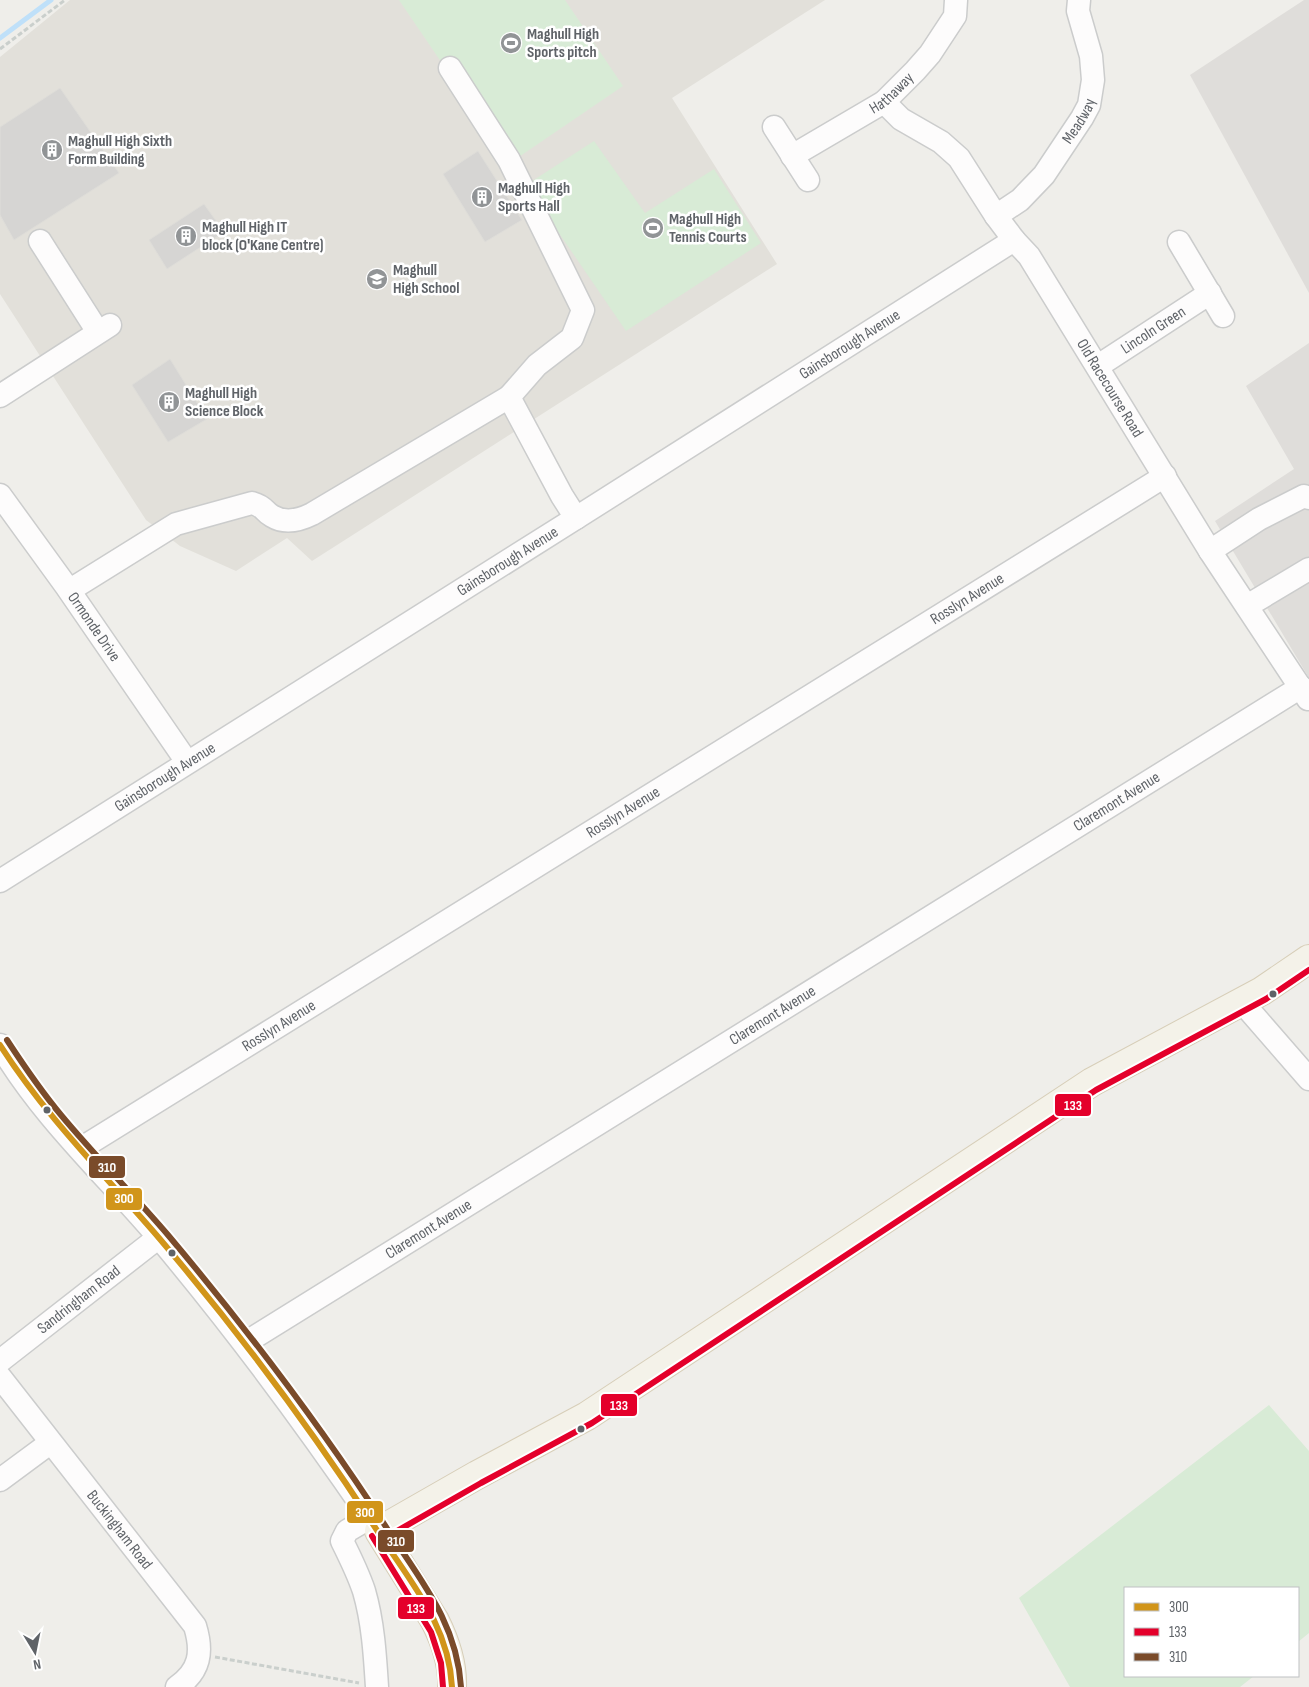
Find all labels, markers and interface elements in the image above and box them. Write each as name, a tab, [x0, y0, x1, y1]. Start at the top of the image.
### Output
place label: Maghull High Sports pitch	[527, 25, 599, 62]
sports icon: Maghull High Sports pitch	[499, 31, 523, 55]
street label: Hathaway	[866, 68, 918, 118]
street label: Meadway	[1058, 97, 1099, 147]
place label: Maghull High Sixth Form Building	[68, 132, 172, 169]
building icon: Maghull High Sixth Form Building	[40, 138, 64, 162]
place label: Maghull High Sports Hall	[498, 179, 570, 216]
building icon: Maghull High Sports Hall	[470, 185, 494, 209]
place label: Maghull High Tennis Courts	[669, 210, 747, 247]
sports icon: Maghull High Tennis Courts	[641, 216, 665, 240]
place label: Maghull High IT block (O'Kane Centre)	[202, 218, 324, 255]
building icon: Maghull High IT block (O'Kane Centre)	[174, 224, 198, 248]
place label: Maghull High School	[393, 261, 459, 298]
school or university icon: Maghull High School	[365, 267, 389, 291]
street label: Lincoln Green	[1117, 302, 1189, 358]
street label: Gainsborough Avenue	[796, 305, 904, 383]
street label: Old Racecourse Road	[1073, 336, 1147, 441]
place label: Maghull High Science Block	[185, 384, 264, 421]
building icon: Maghull High Science Block	[157, 390, 181, 414]
street label: Gainsborough Avenue	[454, 522, 562, 600]
street label: Rosslyn Avenue	[927, 569, 1007, 629]
street label: Ormonde Drive	[64, 589, 125, 665]
street label: Gainsborough Avenue	[111, 738, 219, 816]
street label: Claremont Avenue	[1070, 768, 1163, 836]
street label: Rosslyn Avenue	[583, 782, 663, 842]
street label: Claremont Avenue	[726, 981, 819, 1049]
unlabelled marker	[1268, 989, 1278, 999]
street label: Rosslyn Avenue	[239, 996, 319, 1056]
line badge: 133	[1054, 1093, 1092, 1117]
text: 133	[1064, 1097, 1082, 1114]
unlabelled marker	[42, 1105, 52, 1115]
line badge: 310	[88, 1155, 126, 1179]
text: 310	[98, 1159, 117, 1176]
line badge: 300	[105, 1187, 143, 1211]
text: 300	[114, 1190, 134, 1207]
street label: Claremont Avenue	[382, 1195, 475, 1263]
unlabelled marker	[167, 1248, 177, 1258]
street label: Sandringham Road	[34, 1261, 124, 1338]
line badge: 133	[600, 1393, 638, 1417]
text: 133	[610, 1397, 628, 1414]
unlabelled marker	[576, 1424, 586, 1434]
street label: Buckingham Road	[83, 1486, 156, 1573]
line badge: 300	[346, 1500, 384, 1524]
text: 300	[355, 1504, 375, 1521]
line badge: 310	[377, 1529, 415, 1553]
text: 310	[387, 1533, 406, 1550]
legend	[1124, 1587, 1299, 1677]
line badge: 133	[397, 1596, 435, 1620]
text: 300	[1169, 1598, 1189, 1617]
text: 133	[407, 1600, 425, 1617]
text: 133	[1169, 1623, 1187, 1642]
north arrow	[10, 1627, 60, 1677]
text: 310	[1169, 1648, 1187, 1667]
text: N	[32, 1655, 42, 1673]

